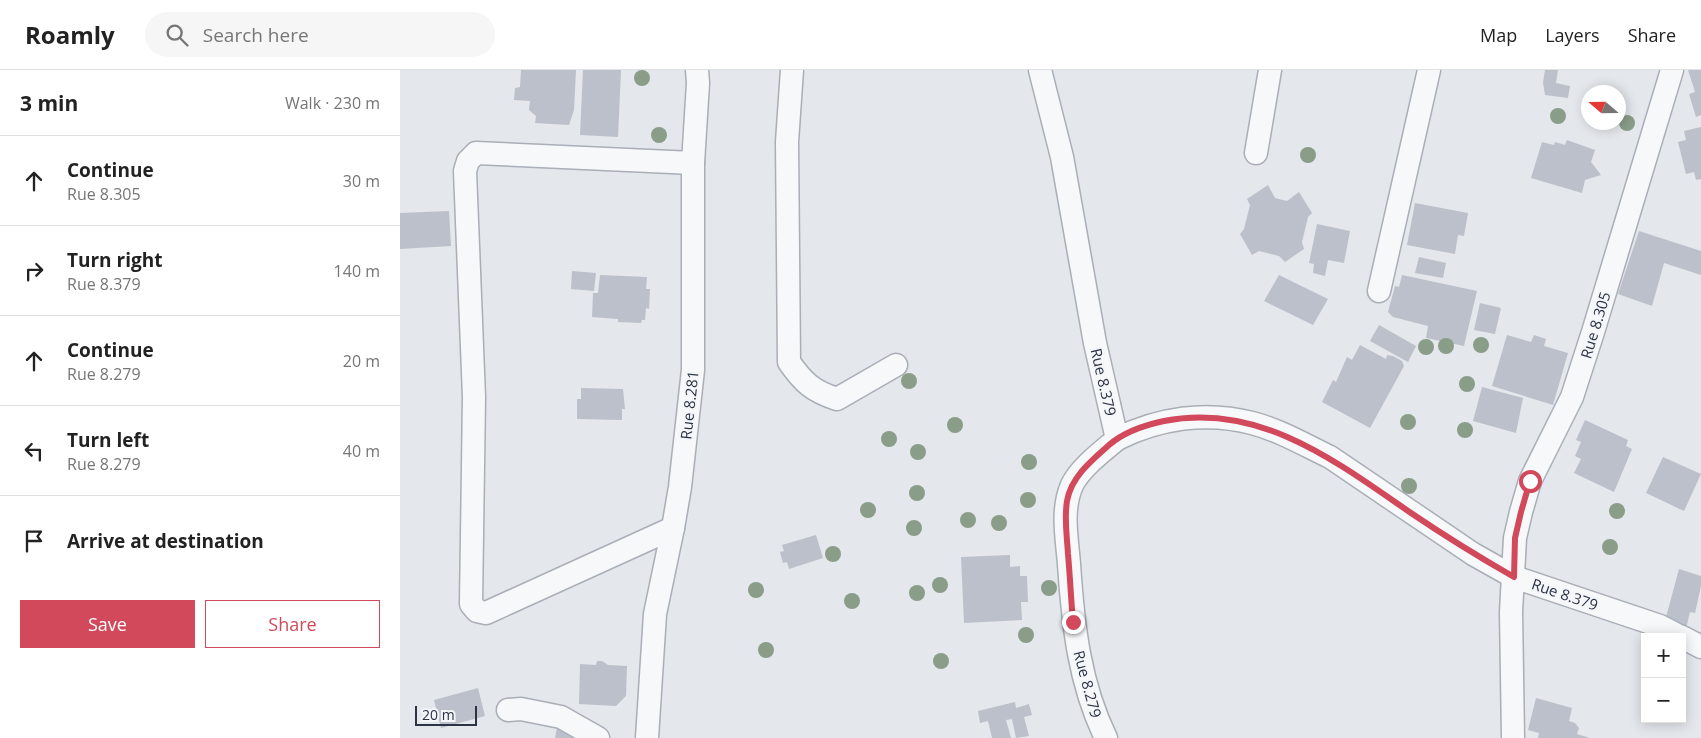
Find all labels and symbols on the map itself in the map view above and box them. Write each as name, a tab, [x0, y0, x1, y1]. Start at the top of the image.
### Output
north arrow	[1581, 85, 1626, 130]
street label: Rue 8.305	[1575, 289, 1615, 361]
street label: Rue 8.379	[1086, 346, 1122, 418]
street label: Rue 8.281	[675, 370, 703, 440]
route start	[1519, 470, 1542, 493]
street label: Rue 8.379	[1529, 573, 1601, 615]
route end	[1062, 611, 1085, 634]
street label: Rue 8.279	[1069, 648, 1107, 720]
scale bar	[415, 703, 478, 726]

